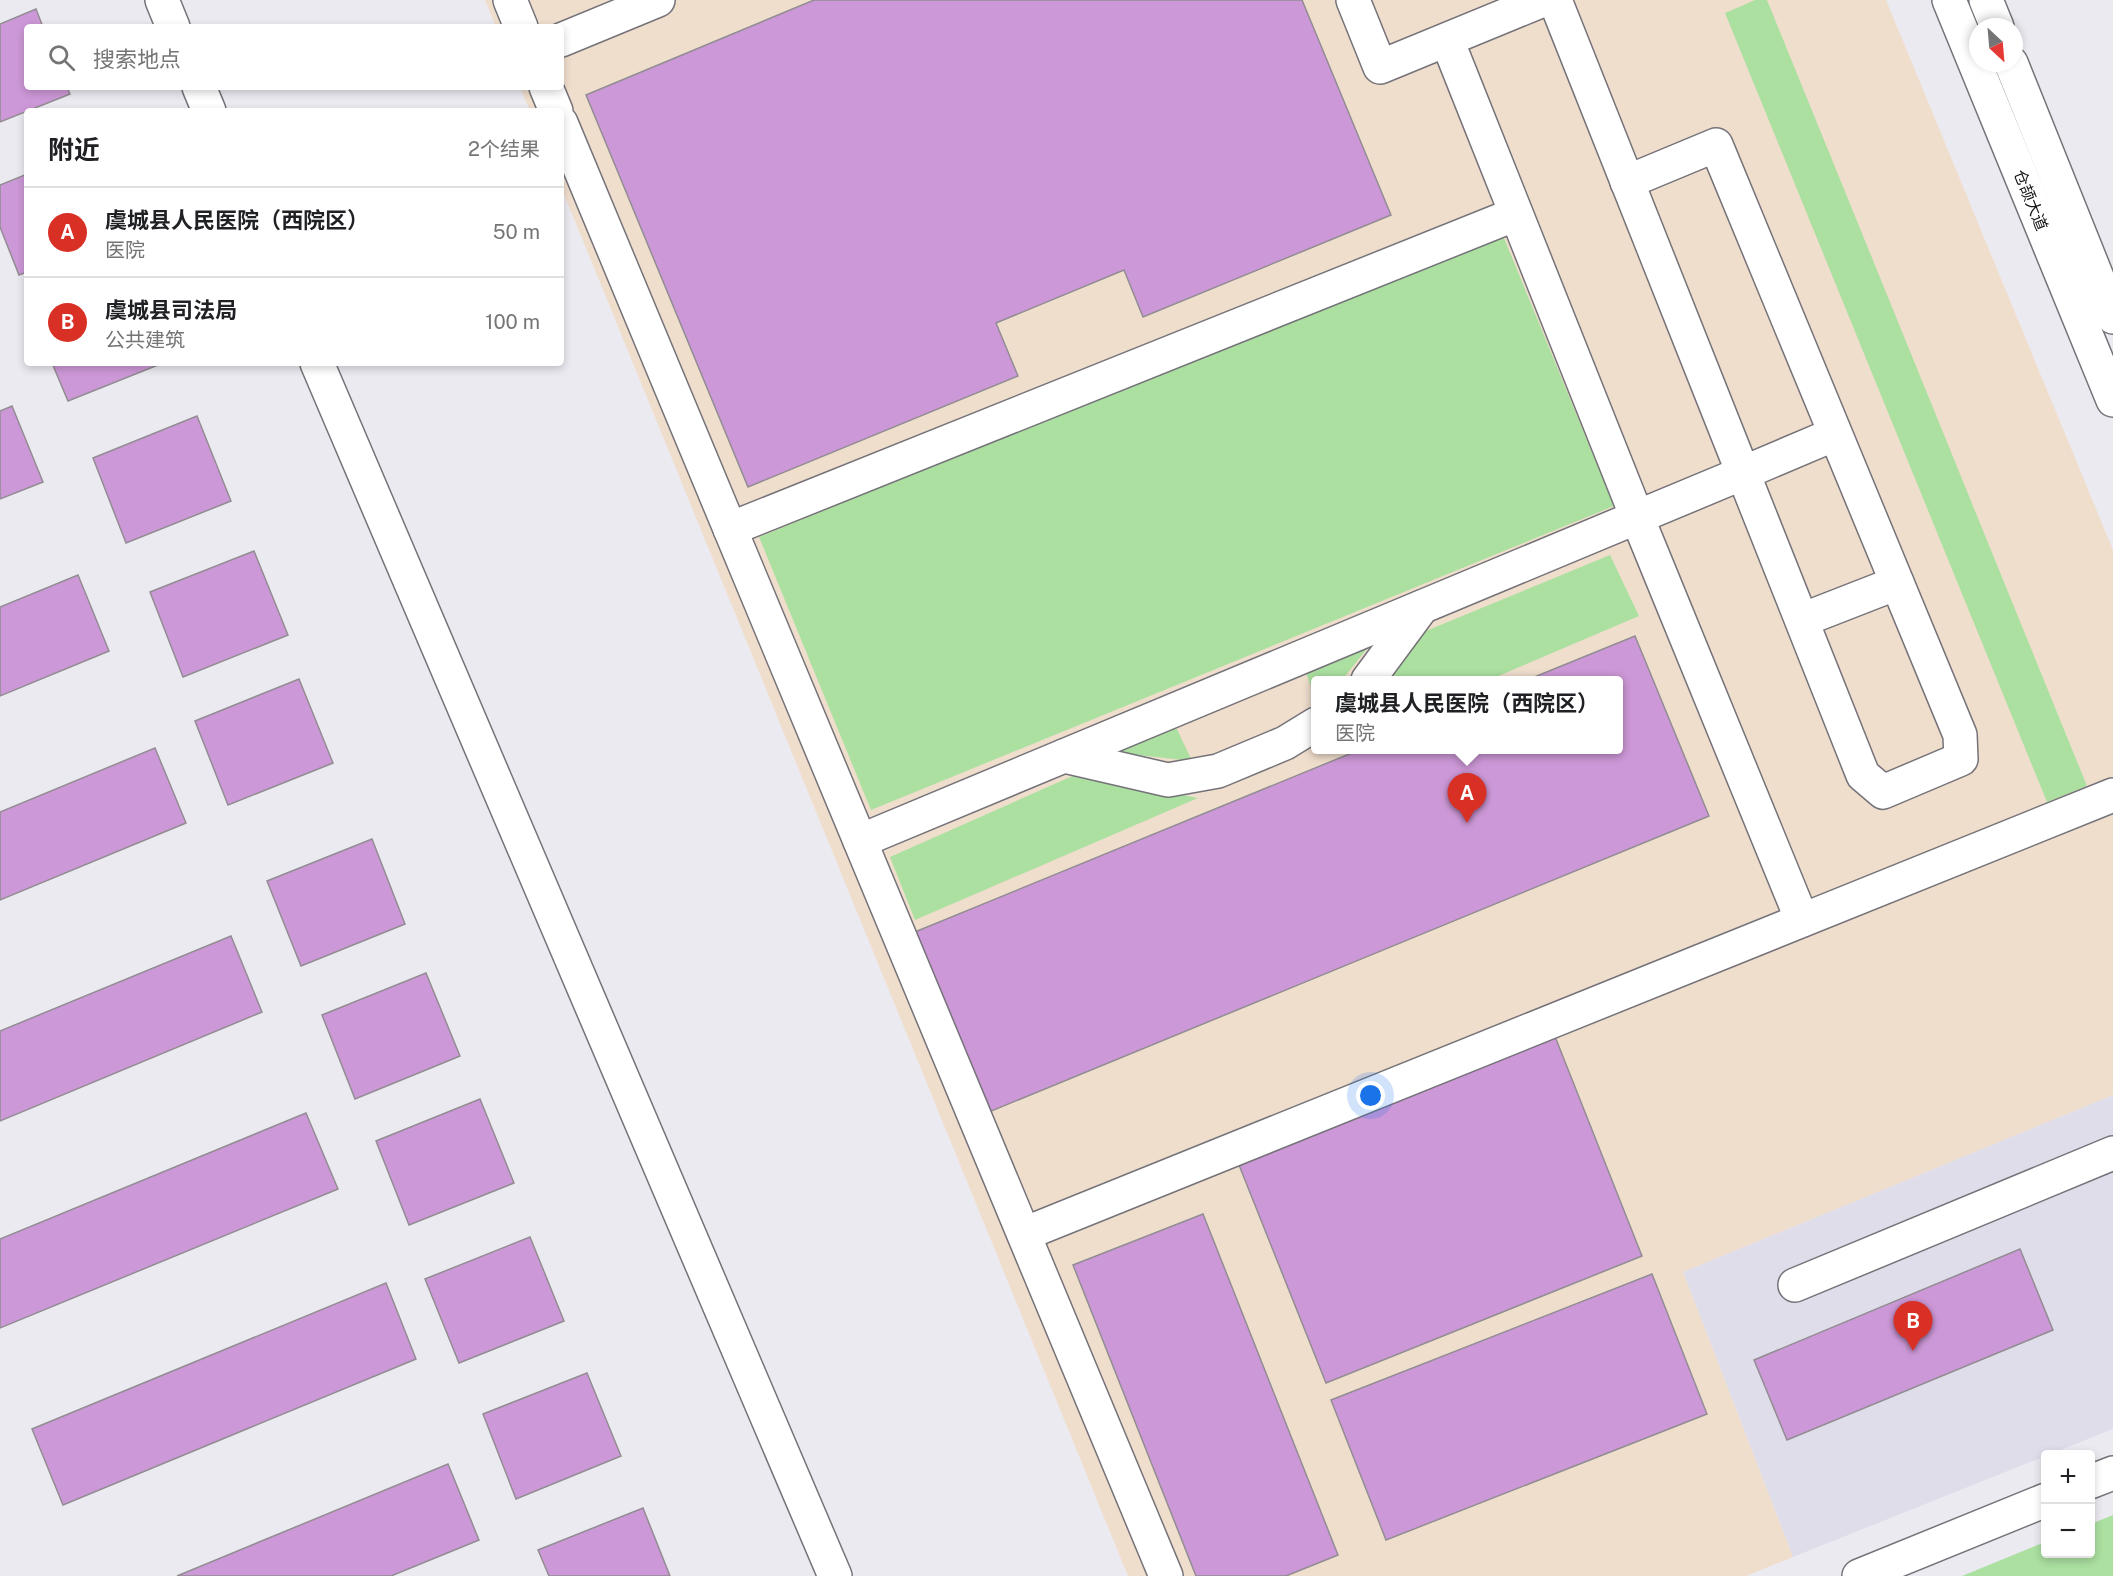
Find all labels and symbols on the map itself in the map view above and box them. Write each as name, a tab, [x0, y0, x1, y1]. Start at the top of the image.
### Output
north arrow	[1969, 18, 2023, 72]
street label: 仓颉大道	[2010, 167, 2051, 233]
pin: A	[1448, 774, 1486, 823]
your location	[1356, 1081, 1385, 1110]
pin: B	[1894, 1302, 1932, 1351]

